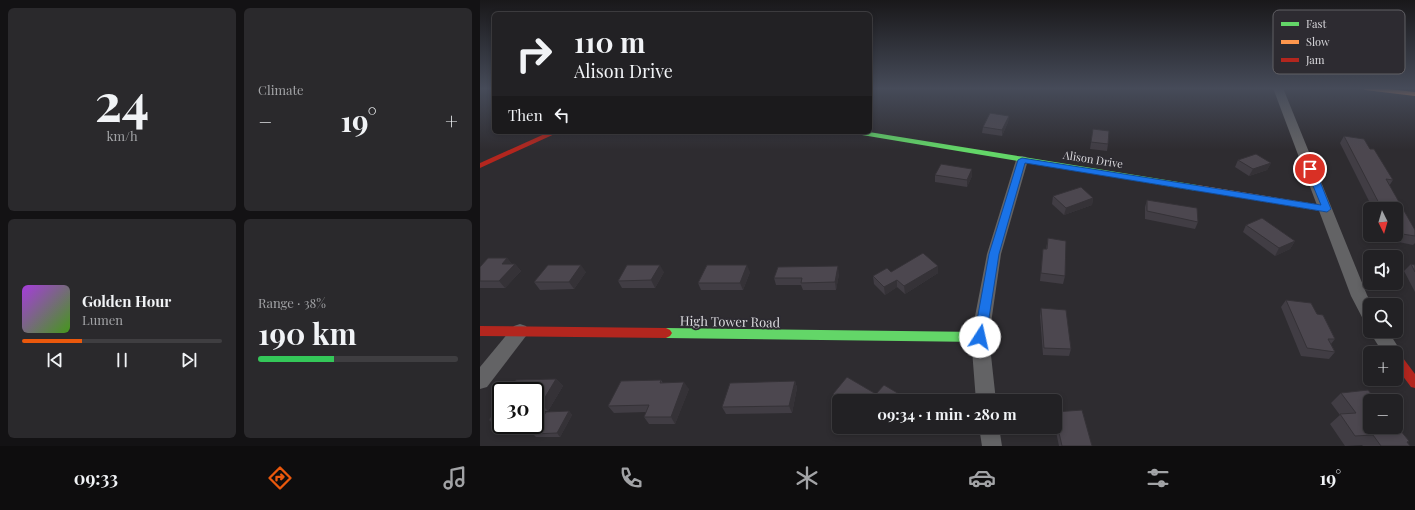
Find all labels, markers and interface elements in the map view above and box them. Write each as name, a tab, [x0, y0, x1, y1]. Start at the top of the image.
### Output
legend	[1273, 10, 1405, 74]
text: Fast	[1306, 16, 1326, 31]
text: 110 m	[574, 23, 645, 60]
icon: right	[508, 28, 560, 80]
text: Slow	[1306, 34, 1330, 49]
text: Jam	[1305, 52, 1325, 67]
text: Alison Drive	[574, 59, 673, 83]
text: 24	[95, 66, 149, 135]
text: Climate	[258, 81, 304, 98]
text: 19°	[341, 100, 377, 140]
icon: left	[551, 104, 573, 126]
text: Then	[508, 105, 543, 125]
text: −	[258, 106, 272, 136]
text: +	[445, 106, 458, 136]
text: km/h	[106, 127, 138, 144]
street label: Alison Drive	[1061, 147, 1124, 171]
pin	[1293, 152, 1327, 186]
icon: arrive	[1299, 158, 1321, 180]
north arrow	[1363, 202, 1403, 242]
map controls	[1363, 202, 1403, 434]
button: sound	[1363, 250, 1403, 290]
text: Golden Hour	[82, 291, 171, 311]
text: Range · 38%	[258, 294, 326, 311]
button: search	[1363, 298, 1403, 338]
text: Lumen	[82, 311, 123, 328]
street label: High Tower Road	[680, 312, 781, 330]
text: 190 km	[258, 313, 357, 353]
position arrow	[959, 316, 1001, 358]
button: +	[1363, 346, 1403, 386]
icon: previous	[44, 349, 66, 371]
icon: pause	[111, 349, 133, 371]
icon: next	[178, 349, 200, 371]
speed limit sign: 30	[492, 382, 544, 434]
button: −	[1363, 394, 1403, 434]
text: 09:34 · 1 min · 280 m	[877, 404, 1017, 424]
icon: directions	[266, 464, 294, 492]
icon: music	[441, 464, 469, 492]
icon: phone	[617, 464, 645, 492]
icon: climate	[793, 464, 821, 492]
icon: car	[968, 464, 996, 492]
icon: filters	[1144, 464, 1172, 492]
text: 09:33	[74, 466, 118, 490]
text: 19°	[1319, 466, 1341, 490]

